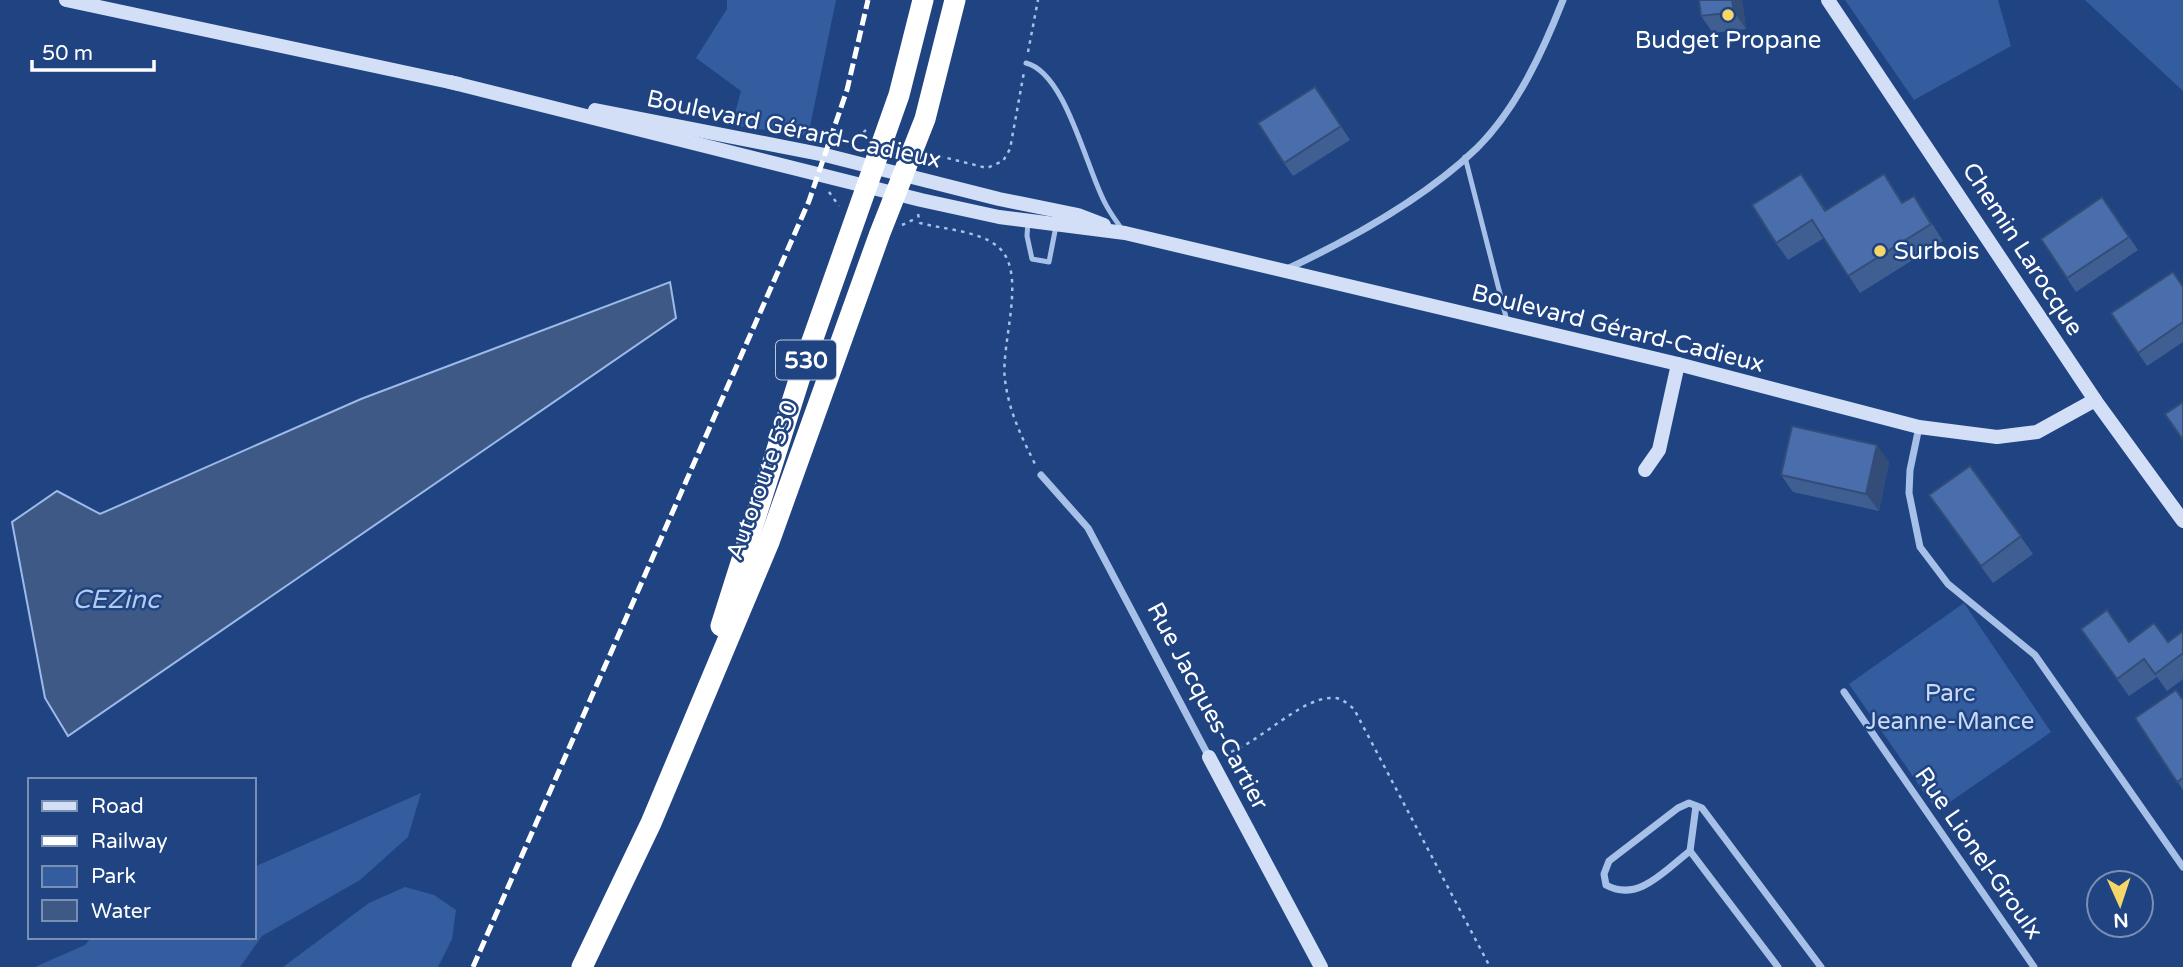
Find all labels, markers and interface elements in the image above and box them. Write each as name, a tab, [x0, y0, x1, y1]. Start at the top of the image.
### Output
marker: Budget Propane	[1720, 7, 1736, 23]
place label: Budget Propane	[1635, 26, 1821, 55]
scale bar	[32, 28, 154, 72]
text: 50 m	[42, 41, 93, 66]
street label: Boulevard Gérard-Cadieux	[644, 84, 944, 175]
street label: Chemin Larocque	[1956, 157, 2089, 341]
place label: Surbois	[1894, 237, 1980, 266]
marker: Surbois	[1872, 243, 1888, 259]
street label: Boulevard Gérard-Cadieux	[1469, 278, 1767, 379]
road number: 530	[776, 340, 836, 380]
street label: Autoroute 530	[720, 396, 805, 564]
water label: CEZinc	[72, 584, 162, 615]
street label: Rue Jacques-Cartier	[1141, 598, 1275, 816]
park label: Parc Jeanne-Mance	[1866, 679, 2034, 736]
street label: Rue Lionel-Groulx	[1908, 762, 2049, 945]
legend	[28, 778, 256, 939]
text: Road	[91, 794, 144, 819]
text: Railway	[91, 829, 168, 854]
text: Park	[91, 864, 136, 889]
north arrow	[2085, 869, 2155, 939]
text: Water	[91, 899, 151, 924]
text: N	[2113, 909, 2129, 931]

